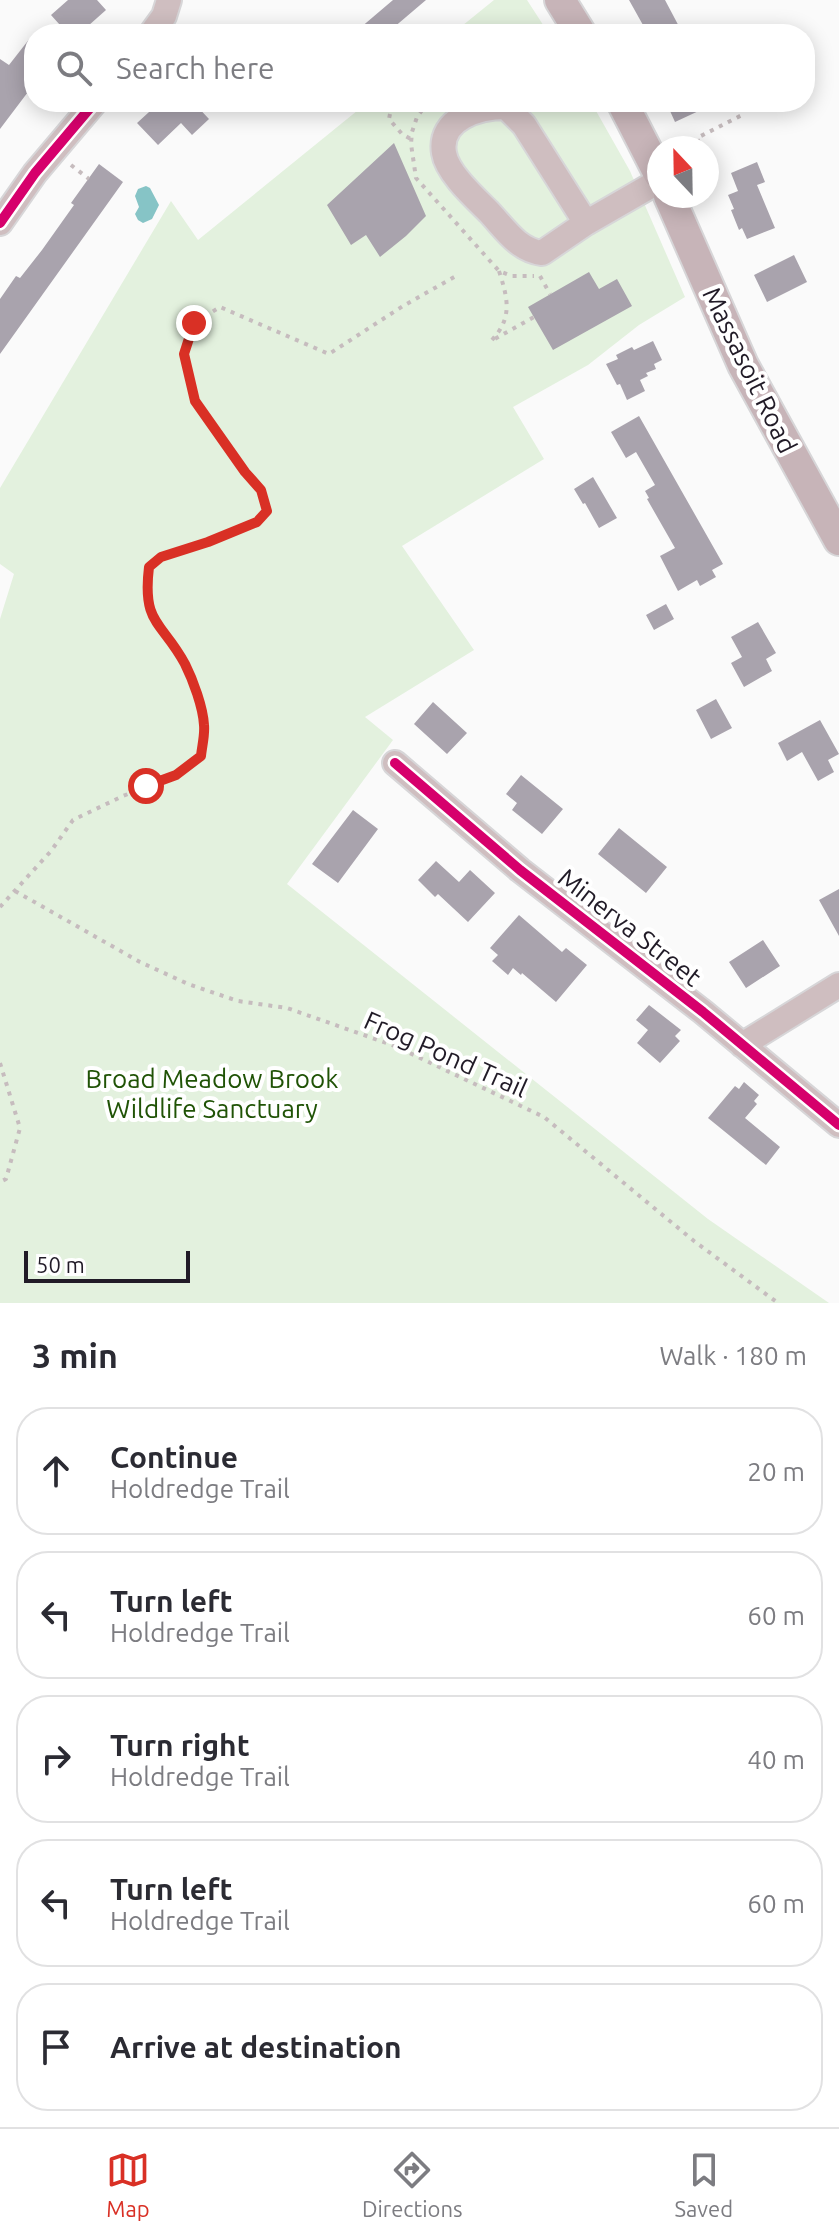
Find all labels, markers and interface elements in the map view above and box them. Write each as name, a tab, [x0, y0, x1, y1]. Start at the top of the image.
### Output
search box	[24, 24, 815, 112]
icon: search	[52, 46, 96, 90]
text: Search here	[116, 51, 275, 85]
north arrow	[647, 136, 719, 208]
street label: Massasoit Road	[697, 282, 803, 458]
route end	[176, 305, 212, 341]
route start	[128, 768, 164, 804]
street label: Minerva Street	[553, 862, 707, 992]
street label: Frog Pond Trail	[360, 1005, 532, 1103]
park label: Broad Meadow Brook Wildlife Sanctuary	[86, 1064, 338, 1123]
scale bar	[24, 1247, 190, 1283]
text: 50 m	[36, 1252, 85, 1277]
text: 3 min	[32, 1336, 118, 1374]
text: Walk · 180 m	[659, 1341, 807, 1370]
text: Continue	[110, 1440, 238, 1474]
icon: ahead	[34, 1449, 78, 1493]
text: 20 m	[747, 1457, 805, 1486]
text: Holdredge Trail	[110, 1474, 290, 1503]
text: Turn left	[110, 1584, 232, 1618]
icon: left	[34, 1593, 78, 1637]
text: 60 m	[747, 1601, 805, 1630]
text: Holdredge Trail	[110, 1618, 290, 1647]
text: Turn right	[110, 1728, 250, 1762]
icon: right	[34, 1737, 78, 1781]
text: 40 m	[747, 1745, 805, 1774]
text: Holdredge Trail	[110, 1762, 290, 1791]
text: Turn left	[110, 1872, 232, 1906]
icon: left	[34, 1881, 78, 1925]
text: 60 m	[747, 1889, 805, 1918]
text: Holdredge Trail	[110, 1906, 290, 1935]
icon: arrive	[34, 2025, 78, 2069]
text: Arrive at destination	[110, 2030, 402, 2064]
tab: Map	[106, 2148, 150, 2221]
tab: Directions	[362, 2148, 463, 2221]
tab: Saved	[674, 2148, 733, 2221]

